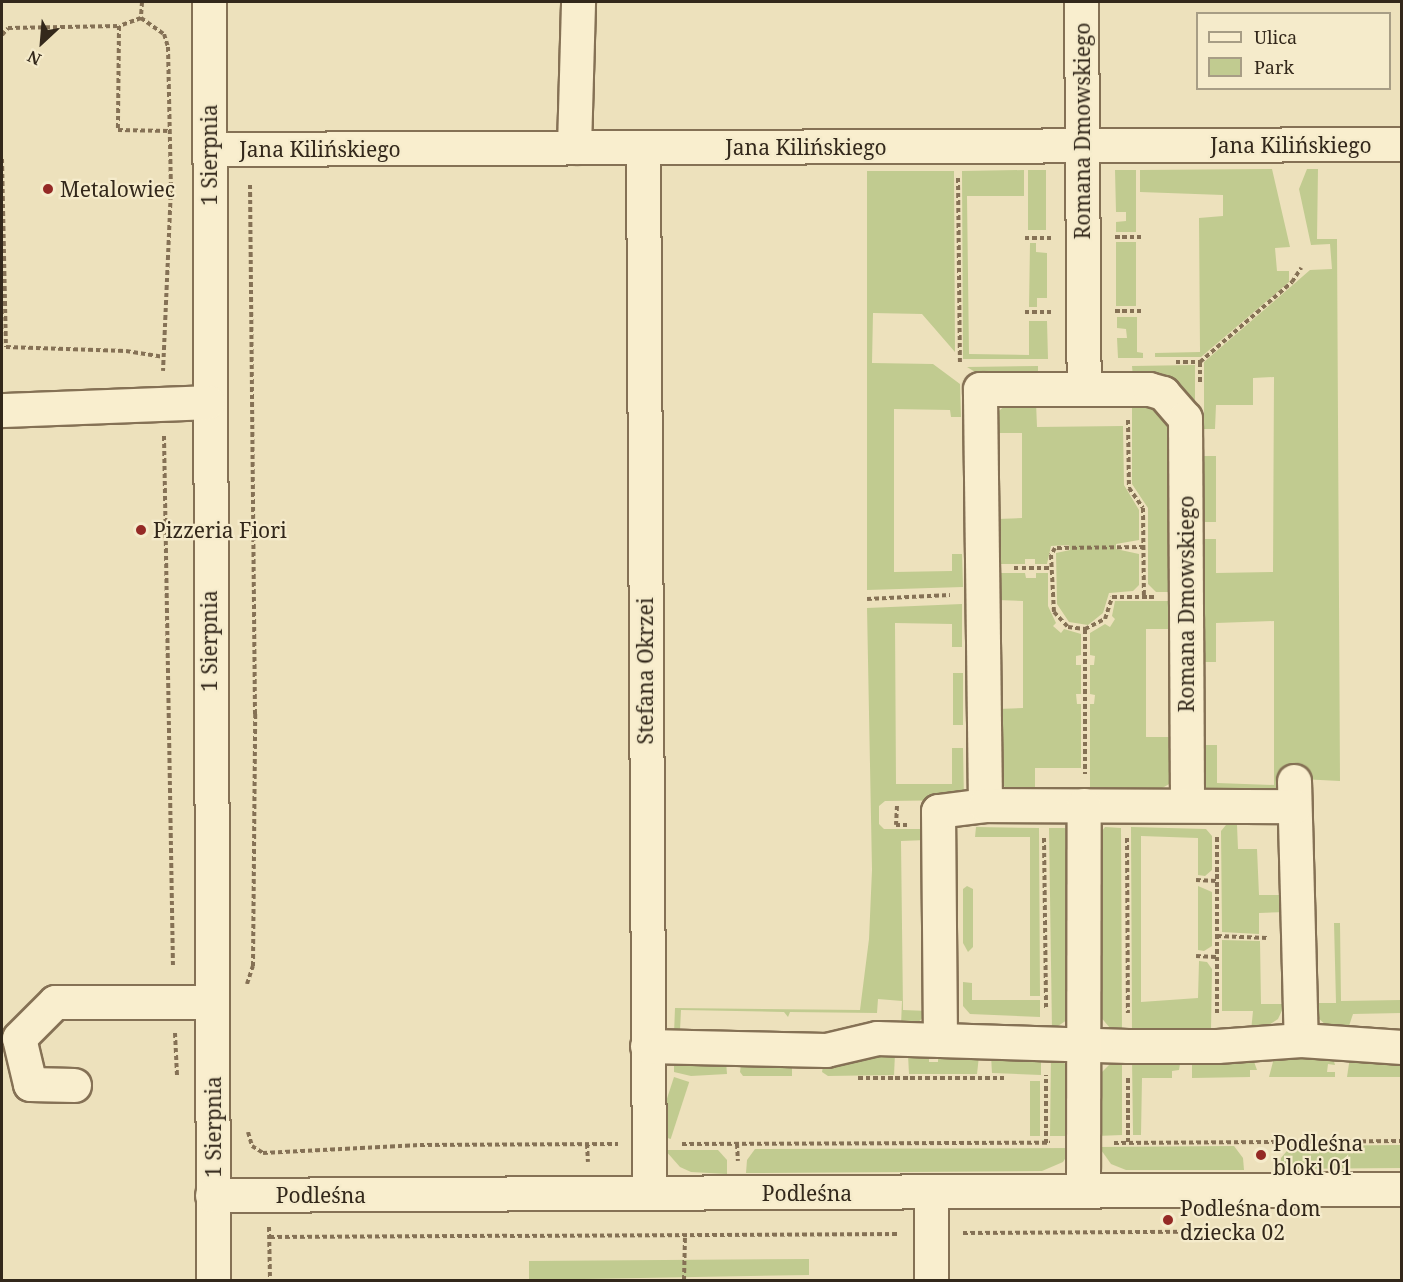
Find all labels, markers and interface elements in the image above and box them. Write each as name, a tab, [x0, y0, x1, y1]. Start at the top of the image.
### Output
north arrow	[12, 12, 72, 72]
legend	[1196, 12, 1391, 90]
street label: Romana Dmowskiego	[1069, 23, 1095, 239]
text: Ulica	[1254, 25, 1297, 49]
text: N	[24, 46, 45, 71]
text: Park	[1254, 55, 1294, 79]
street label: 1 Sierpnia	[196, 104, 222, 206]
street label: Jana Kilińskiego	[1210, 132, 1372, 158]
street label: Jana Kilińskiego	[725, 134, 887, 160]
street label: Jana Kilińskiego	[239, 136, 401, 162]
place label: Metalowiec	[60, 176, 175, 202]
marker: Metalowiec	[41, 182, 55, 196]
street label: Romana Dmowskiego	[1173, 496, 1199, 712]
place label: Pizzeria Fiori	[153, 517, 287, 543]
marker: Pizzeria Fiori	[134, 523, 148, 537]
street label: 1 Sierpnia	[196, 590, 222, 692]
street label: Stefana Okrzei	[632, 598, 658, 744]
street label: 1 Sierpnia	[200, 1076, 226, 1178]
place label: Podleśna bloki 01	[1273, 1130, 1363, 1180]
marker: Podleśna bloki 01	[1254, 1148, 1268, 1162]
street label: Podleśna	[762, 1180, 852, 1206]
street label: Podleśna	[276, 1182, 366, 1208]
place label: Podleśna dom dziecka 02	[1180, 1195, 1321, 1245]
marker: Podleśna dom dziecka 02	[1161, 1213, 1175, 1227]

